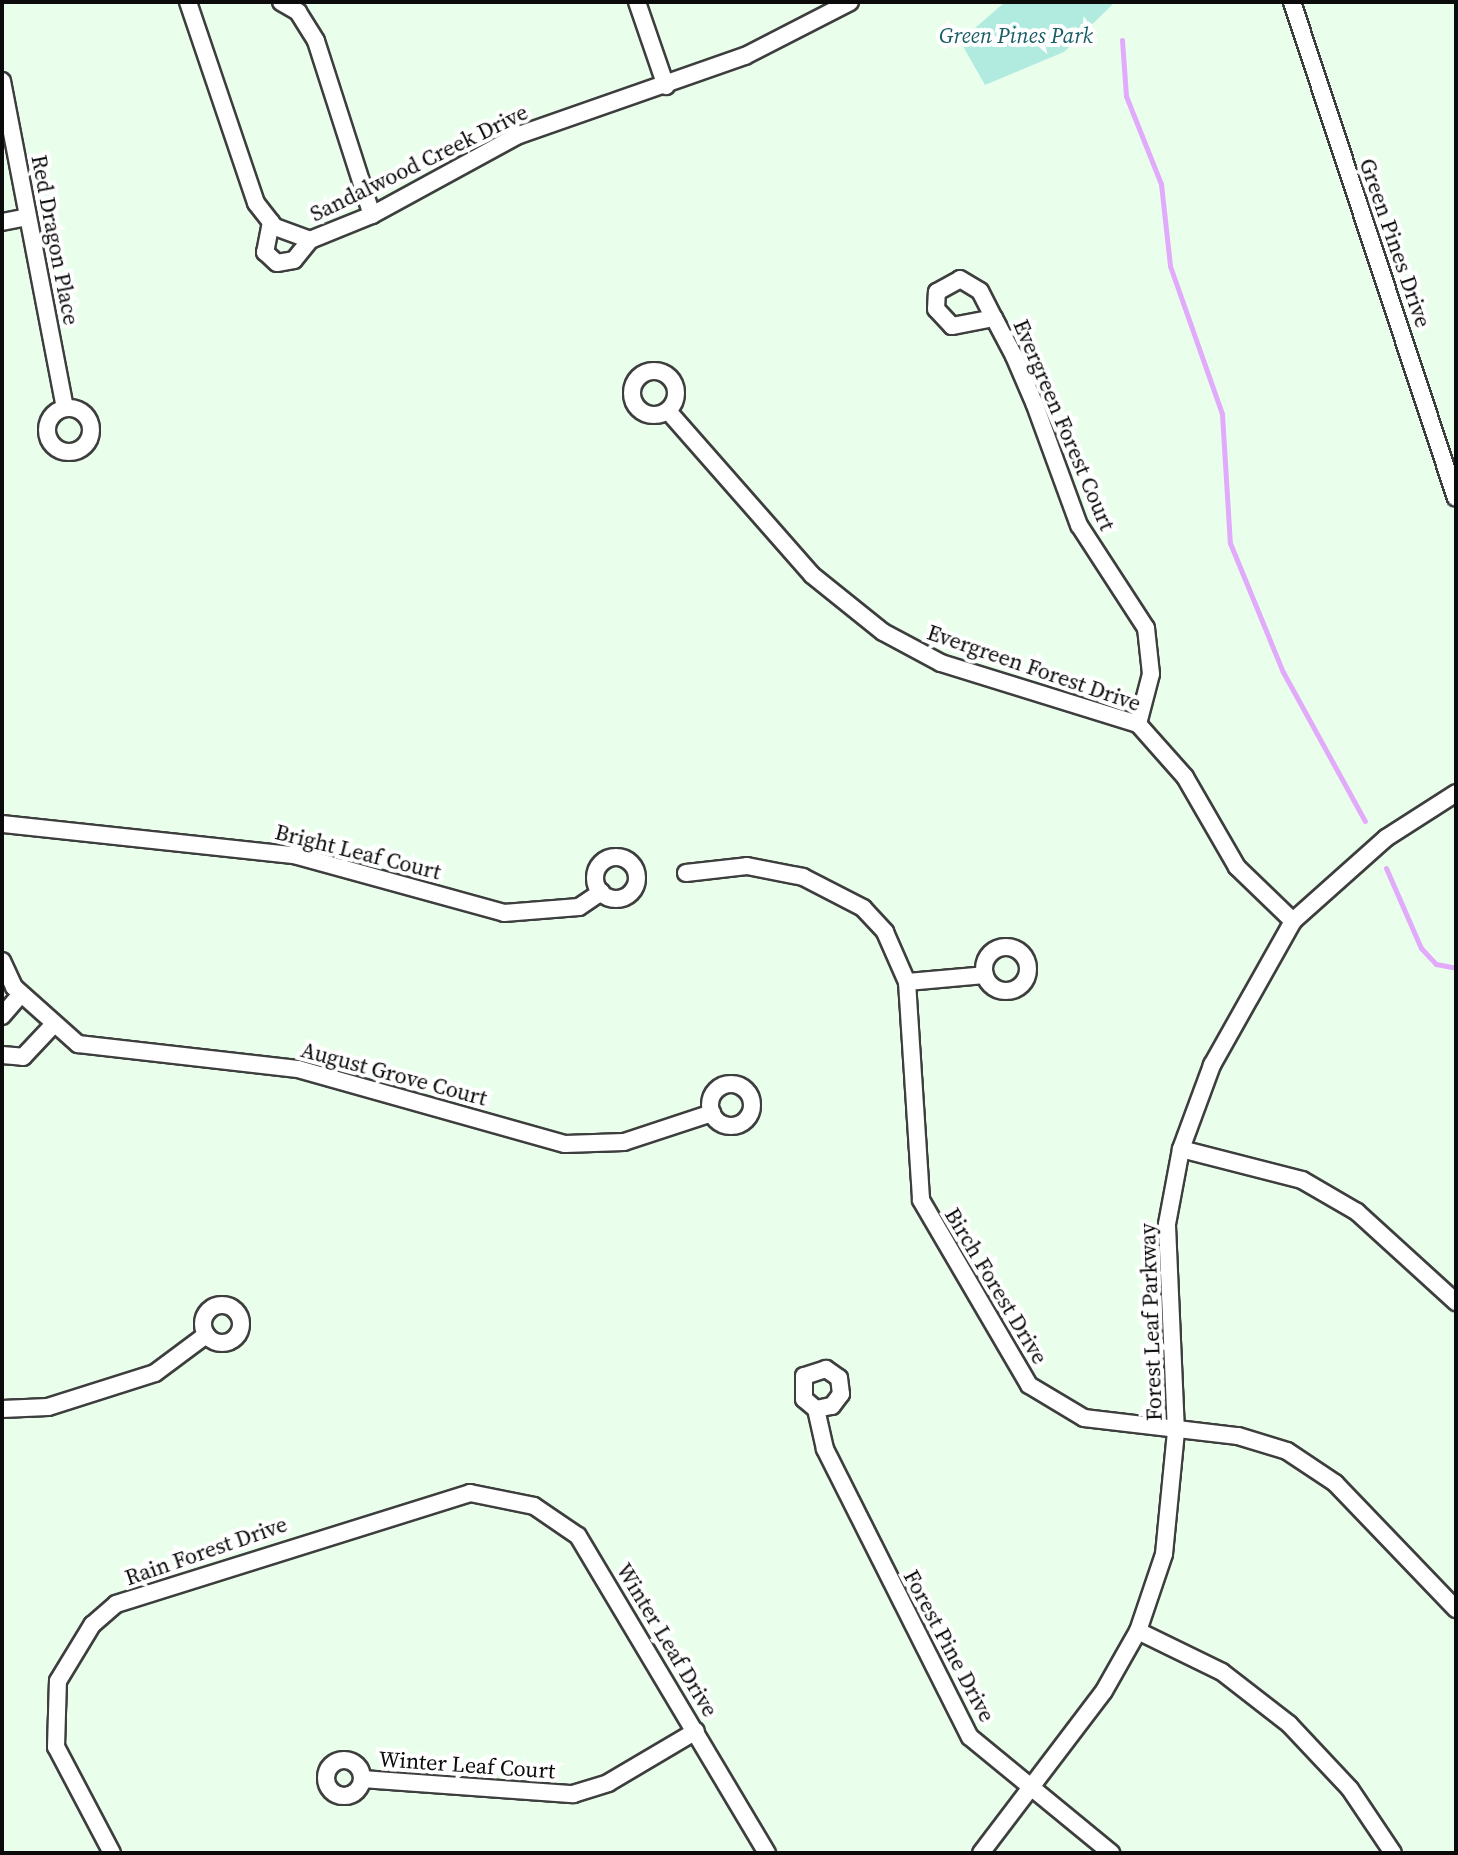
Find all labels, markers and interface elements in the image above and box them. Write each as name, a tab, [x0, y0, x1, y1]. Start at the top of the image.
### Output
park label: Green Pines Park	[939, 23, 1093, 49]
street label: Sandalwood Creek Drive	[306, 99, 532, 227]
street label: Red Dragon Place	[26, 153, 84, 327]
street label: Green Pines Drive	[1354, 155, 1436, 331]
street label: Evergreen Forest Court	[1008, 316, 1120, 534]
street label: Evergreen Forest Drive	[924, 619, 1144, 717]
street label: Bright Leaf Court	[272, 819, 444, 885]
street label: August Grove Court	[298, 1036, 490, 1112]
street label: Birch Forest Drive	[939, 1203, 1053, 1369]
street label: Forest Leaf Parkway	[1134, 1223, 1168, 1421]
street label: Rain Forest Drive	[122, 1511, 290, 1591]
street label: Winter Leaf Drive	[611, 1558, 723, 1722]
street label: Forest Pine Drive	[898, 1565, 1000, 1727]
street label: Winter Leaf Court	[378, 1746, 556, 1784]

